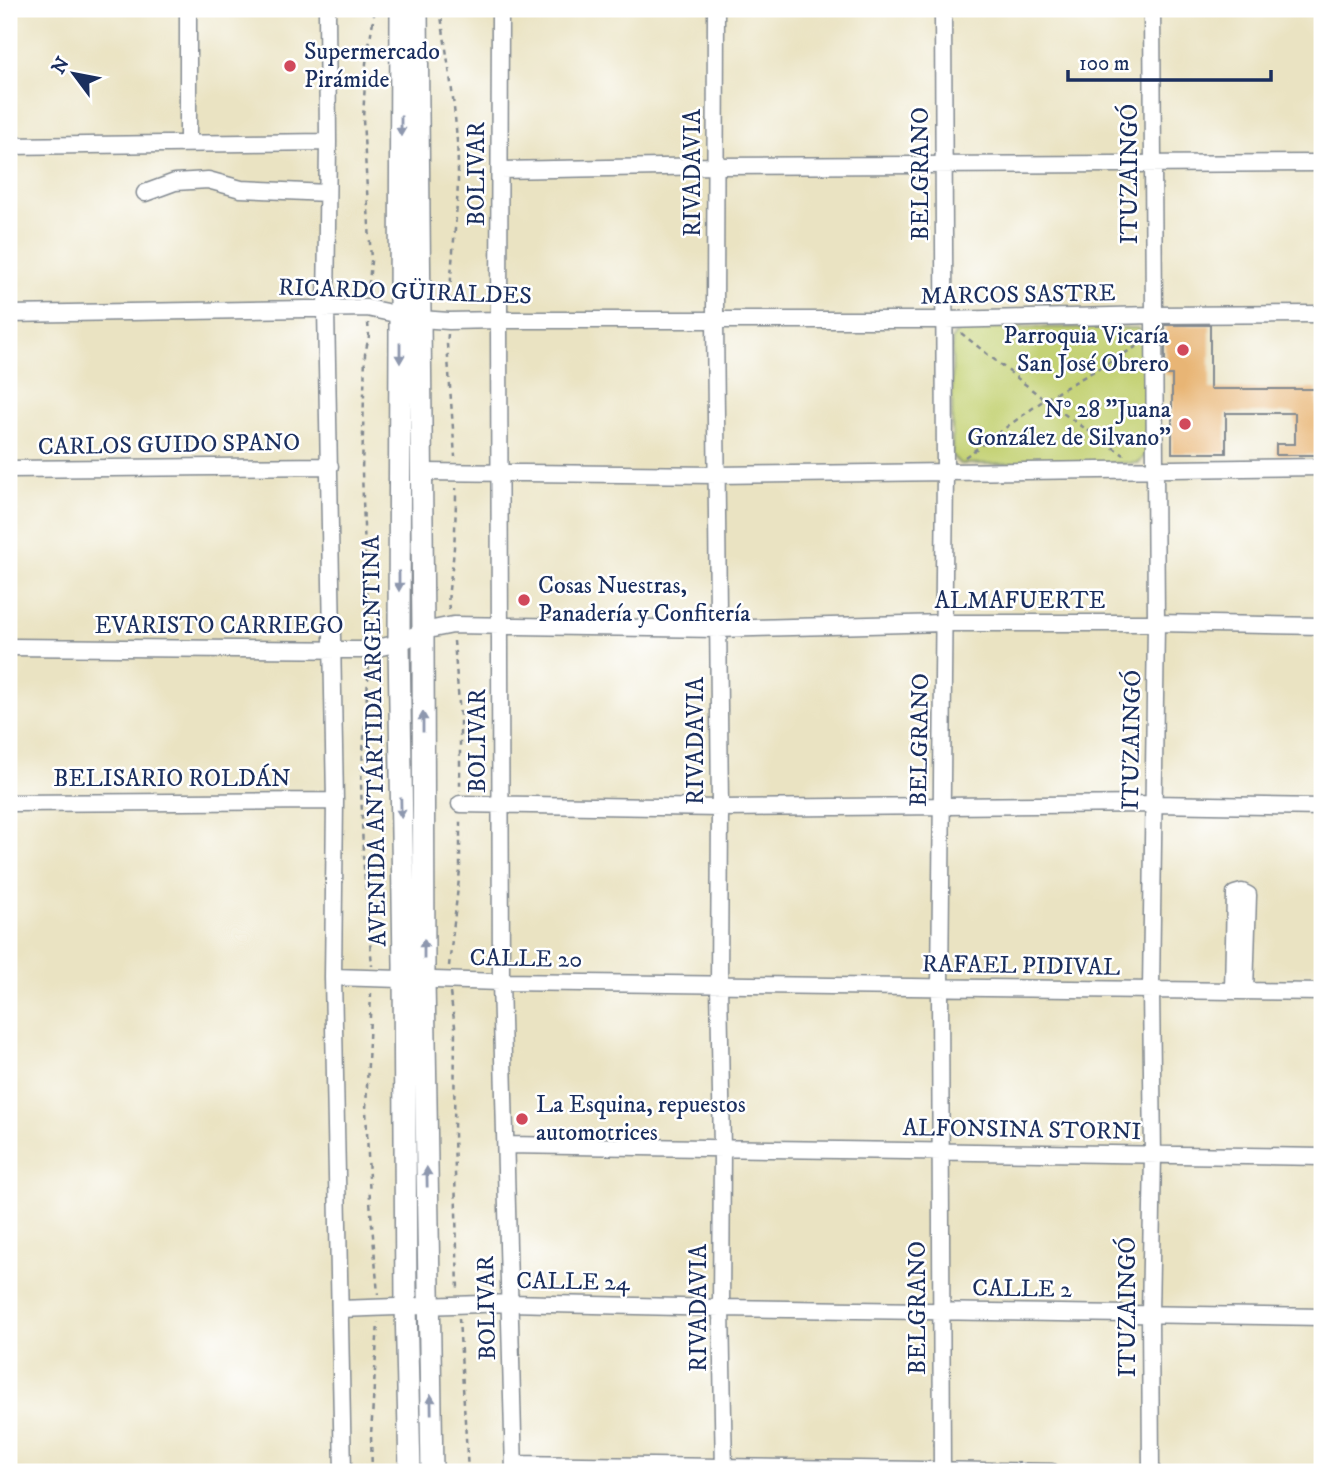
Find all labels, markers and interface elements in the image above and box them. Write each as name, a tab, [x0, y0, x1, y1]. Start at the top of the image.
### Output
place label: Supermercado Pirámide	[304, 37, 440, 95]
north arrow	[38, 38, 108, 108]
scale bar	[1068, 38, 1272, 82]
text: 100 m	[1079, 51, 1130, 77]
text: N	[47, 53, 75, 78]
marker: Supermercado Pirámide	[282, 58, 298, 74]
street label: ITUZAINGÓ	[1114, 104, 1145, 244]
street label: BELGRANO	[906, 107, 936, 241]
street label: RIVADAVIA	[678, 108, 708, 237]
one-way arrow	[395, 115, 407, 137]
street label: BOLIVAR	[462, 122, 492, 226]
street label: RICARDO GÜIRALDES	[278, 273, 532, 311]
street label: MARCOS SASTRE	[920, 278, 1116, 312]
place label: Parroquia Vicaría San José Obrero	[1003, 321, 1170, 379]
marker: Parroquia Vicaría San José Obrero	[1175, 342, 1191, 358]
one-way arrow	[394, 343, 406, 365]
place label: N° 28 "Juana González de Silvano"	[967, 395, 1172, 453]
marker: N° 28 "Juana González de Silvano"	[1177, 416, 1193, 432]
street label: CARLOS GUIDO SPANO	[38, 428, 300, 462]
street label: AVENIDA ANTÁRTIDA ARGENTINA	[355, 534, 394, 947]
one-way arrow	[393, 570, 405, 592]
place label: Cosas Nuestras, Panadería y Confitería	[538, 571, 751, 629]
street label: ALMAFUERTE	[934, 586, 1106, 616]
marker: Cosas Nuestras, Panadería y Confitería	[516, 592, 532, 608]
street label: EVARISTO CARRIEGO	[94, 611, 344, 641]
street label: ITUZAINGÓ	[1115, 669, 1148, 810]
street label: BELGRANO	[904, 673, 936, 807]
street label: RIVADAVIA	[681, 676, 711, 805]
street label: BOLIVAR	[463, 689, 493, 793]
one-way arrow	[417, 710, 429, 732]
street label: BELISARIO ROLDÁN	[53, 763, 291, 794]
one-way arrow	[396, 798, 407, 820]
one-way arrow	[418, 938, 430, 960]
street label: CALLE 20	[469, 943, 583, 975]
street label: RAFAEL PIDIVAL	[922, 949, 1120, 983]
place label: La Esquina, repuestos automotrices	[536, 1090, 746, 1148]
marker: La Esquina, repuestos automotrices	[514, 1111, 530, 1127]
street label: ALFONSINA STORNI	[902, 1113, 1142, 1147]
one-way arrow	[421, 1165, 433, 1187]
street label: ITUZAINGÓ	[1112, 1237, 1143, 1377]
street label: BELGRANO	[903, 1241, 933, 1375]
street label: RIVADAVIA	[684, 1243, 714, 1372]
street label: BOLIVAR	[471, 1255, 503, 1361]
street label: CALLE 24	[516, 1266, 631, 1298]
street label: CALLE 2	[972, 1273, 1072, 1305]
one-way arrow	[425, 1393, 437, 1415]

